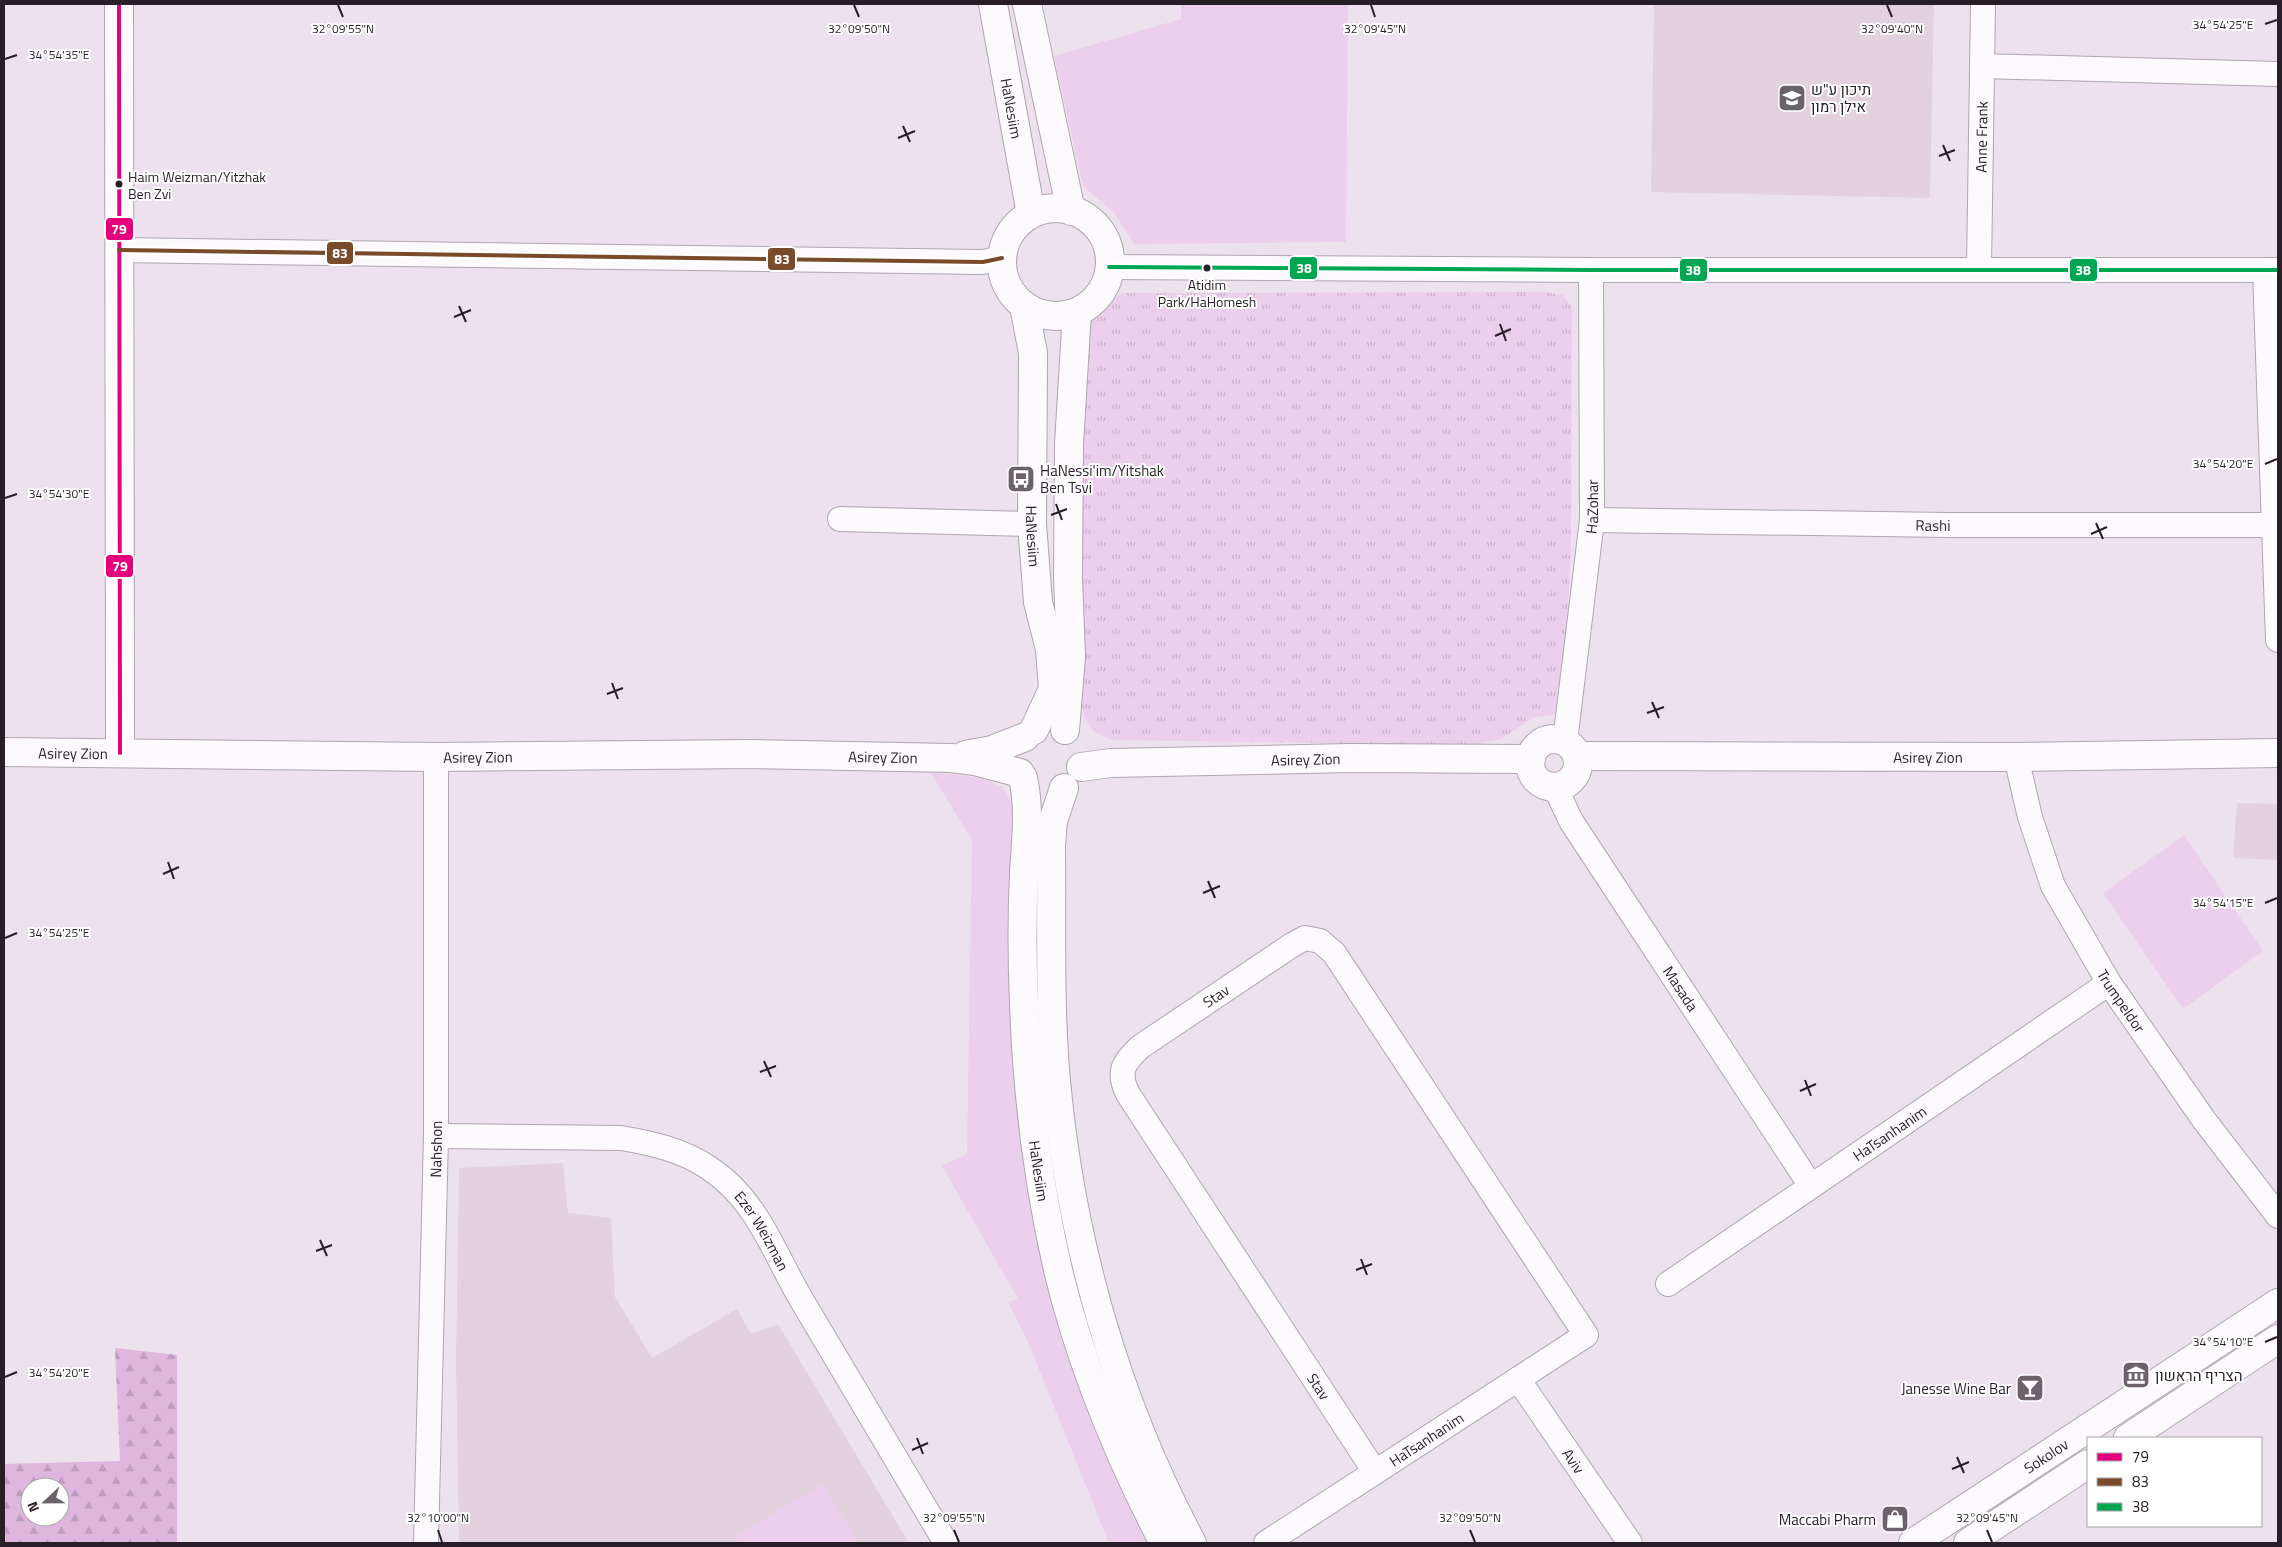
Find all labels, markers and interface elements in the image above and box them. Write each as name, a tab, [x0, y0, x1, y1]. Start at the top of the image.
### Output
text: 34°54'25"E	[2193, 15, 2254, 34]
text: 32°09'55"N	[312, 19, 374, 38]
text: 32°09'50"N	[828, 19, 890, 38]
text: 32°09'45"N	[1344, 19, 1406, 38]
text: 32°09'40"N	[1861, 19, 1923, 38]
text: 34°54'35"E	[29, 45, 90, 64]
street label: HaNesiim	[995, 76, 1029, 141]
place label: תיכון ע"ש אילן רמון	[1811, 78, 1871, 118]
school or university icon: תיכון ע"ש אילן רמון	[1777, 83, 1807, 113]
street label: Anne Frank	[1969, 101, 1993, 173]
place label: Haim Weizman/Yitzhak Ben Zvi	[128, 166, 266, 204]
marker: Haim Weizman/Yitzhak Ben Zvi	[114, 179, 124, 189]
line badge: 79	[105, 217, 134, 241]
text: 79	[111, 218, 127, 239]
line badge: 83	[326, 241, 354, 265]
text: 83	[332, 242, 348, 263]
line badge: 83	[767, 247, 796, 271]
text: 83	[774, 248, 790, 269]
line badge: 38	[1289, 256, 1318, 280]
text: 38	[1296, 257, 1312, 278]
line badge: 38	[1679, 258, 1708, 282]
line badge: 38	[2069, 258, 2098, 282]
text: 38	[1685, 259, 1701, 280]
text: 38	[2075, 259, 2091, 280]
marker: Atidim Park/HaHomesh	[1202, 263, 1212, 273]
place label: Atidim Park/HaHomesh	[1158, 274, 1256, 312]
text: 34°54'20"E	[2193, 454, 2254, 473]
place label: HaNessi'im/Yitshak Ben Tsvi	[1040, 459, 1164, 499]
bus stop icon: HaNessi'im/Yitshak Ben Tsvi	[1006, 464, 1036, 494]
street label: HaZohar	[1579, 479, 1604, 535]
text: 34°54'30"E	[29, 484, 90, 503]
street label: HaNesiim	[1020, 505, 1047, 568]
street label: Rashi	[1915, 513, 1951, 537]
line badge: 79	[105, 554, 134, 578]
text: 79	[112, 555, 128, 576]
street label: Asirey Zion	[38, 741, 108, 765]
street label: Asirey Zion	[848, 744, 918, 769]
street label: Asirey Zion	[443, 745, 513, 768]
street label: Asirey Zion	[1893, 745, 1963, 768]
street label: Asirey Zion	[1271, 747, 1341, 771]
text: 34°54'15"E	[2193, 893, 2254, 912]
text: 34°54'25"E	[29, 923, 90, 942]
street label: Masada	[1658, 961, 1705, 1016]
street label: Trumpeldor	[2092, 965, 2151, 1037]
street label: Stav	[1198, 979, 1234, 1013]
street label: HaTsanhanim	[1848, 1099, 1931, 1166]
street label: Nahshon	[423, 1121, 448, 1178]
street label: HaNesiim	[1024, 1139, 1055, 1203]
street label: Ezer Weizman	[729, 1185, 795, 1275]
text: 34°54'10"E	[2193, 1332, 2254, 1351]
museum icon: הצריף הראשון	[2121, 1360, 2151, 1390]
text: 34°54'20"E	[29, 1363, 90, 1382]
place label: הצריף הראשון	[2155, 1364, 2243, 1387]
street label: Stav	[1302, 1368, 1336, 1404]
bar icon: Janesse Wine Bar	[2015, 1373, 2045, 1403]
place label: Janesse Wine Bar	[1901, 1377, 2011, 1400]
street label: HaTsanhanim	[1384, 1406, 1468, 1472]
street label: Sokolov	[2019, 1432, 2073, 1479]
legend	[2087, 1437, 2262, 1527]
street label: Aviv	[1557, 1443, 1591, 1478]
text: 79	[2132, 1445, 2149, 1468]
text: 83	[2132, 1470, 2149, 1493]
north arrow	[20, 1477, 70, 1527]
text: 38	[2132, 1495, 2149, 1518]
text: N	[21, 1499, 44, 1515]
shop icon: Maccabi Pharm	[1880, 1504, 1910, 1534]
text: 32°10'00"N	[407, 1508, 469, 1527]
text: 32°09'55"N	[923, 1508, 985, 1527]
text: 32°09'50"N	[1439, 1508, 1501, 1527]
place label: Maccabi Pharm	[1779, 1508, 1876, 1531]
text: 32°09'45"N	[1956, 1508, 2018, 1527]

